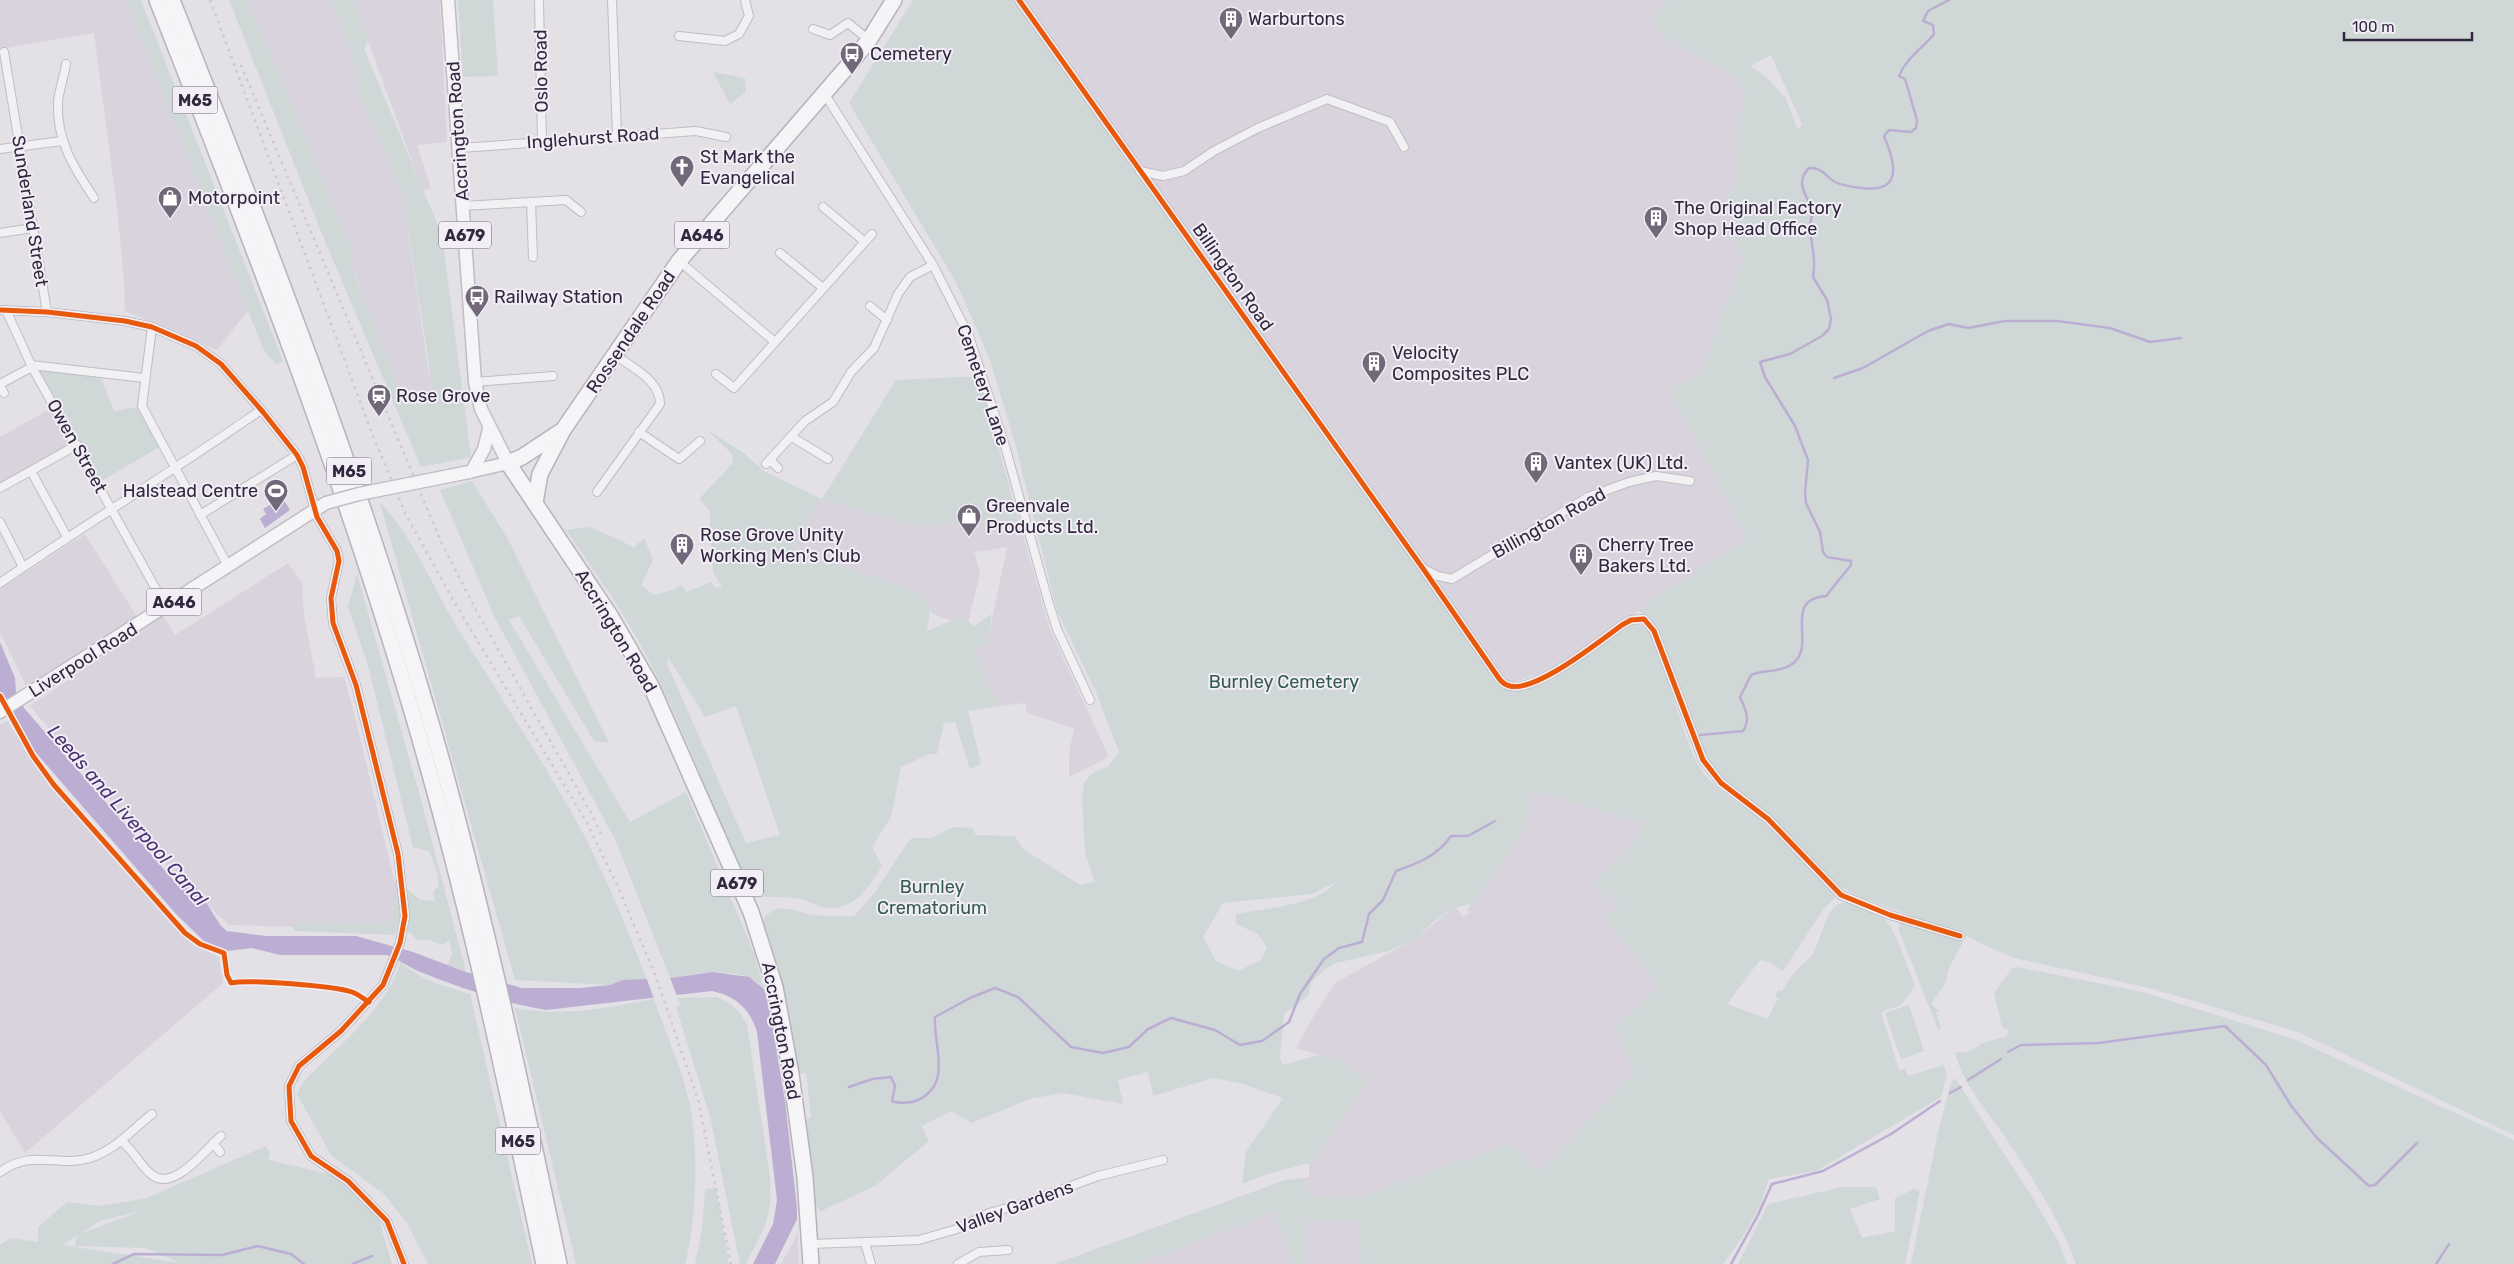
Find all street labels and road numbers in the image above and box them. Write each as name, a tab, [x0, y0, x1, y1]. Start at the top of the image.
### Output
street label: Oslo Road	[529, 29, 553, 113]
street label: Accrington Road	[442, 60, 474, 202]
road number: M65	[172, 86, 218, 114]
street label: Inglehurst Road	[526, 122, 660, 154]
street label: Sunderland Street	[7, 134, 53, 288]
street label: Billington Road	[1188, 219, 1278, 335]
road number: A679	[439, 222, 491, 248]
road number: A646	[674, 222, 730, 248]
street label: Rossendale Road	[582, 266, 680, 398]
street label: Cemetery Lane	[952, 321, 1014, 449]
street label: Owen Street	[42, 395, 112, 497]
road number: M65	[326, 458, 372, 484]
street label: Billington Road	[1488, 483, 1610, 563]
street label: Accrington Road	[571, 565, 661, 697]
road number: A646	[146, 588, 202, 616]
street label: Liverpool Road	[25, 618, 141, 702]
road number: A679	[711, 870, 763, 896]
street label: Accrington Road	[757, 960, 805, 1102]
road number: M65	[496, 1128, 540, 1154]
street label: Valley Gardens	[954, 1176, 1076, 1238]

